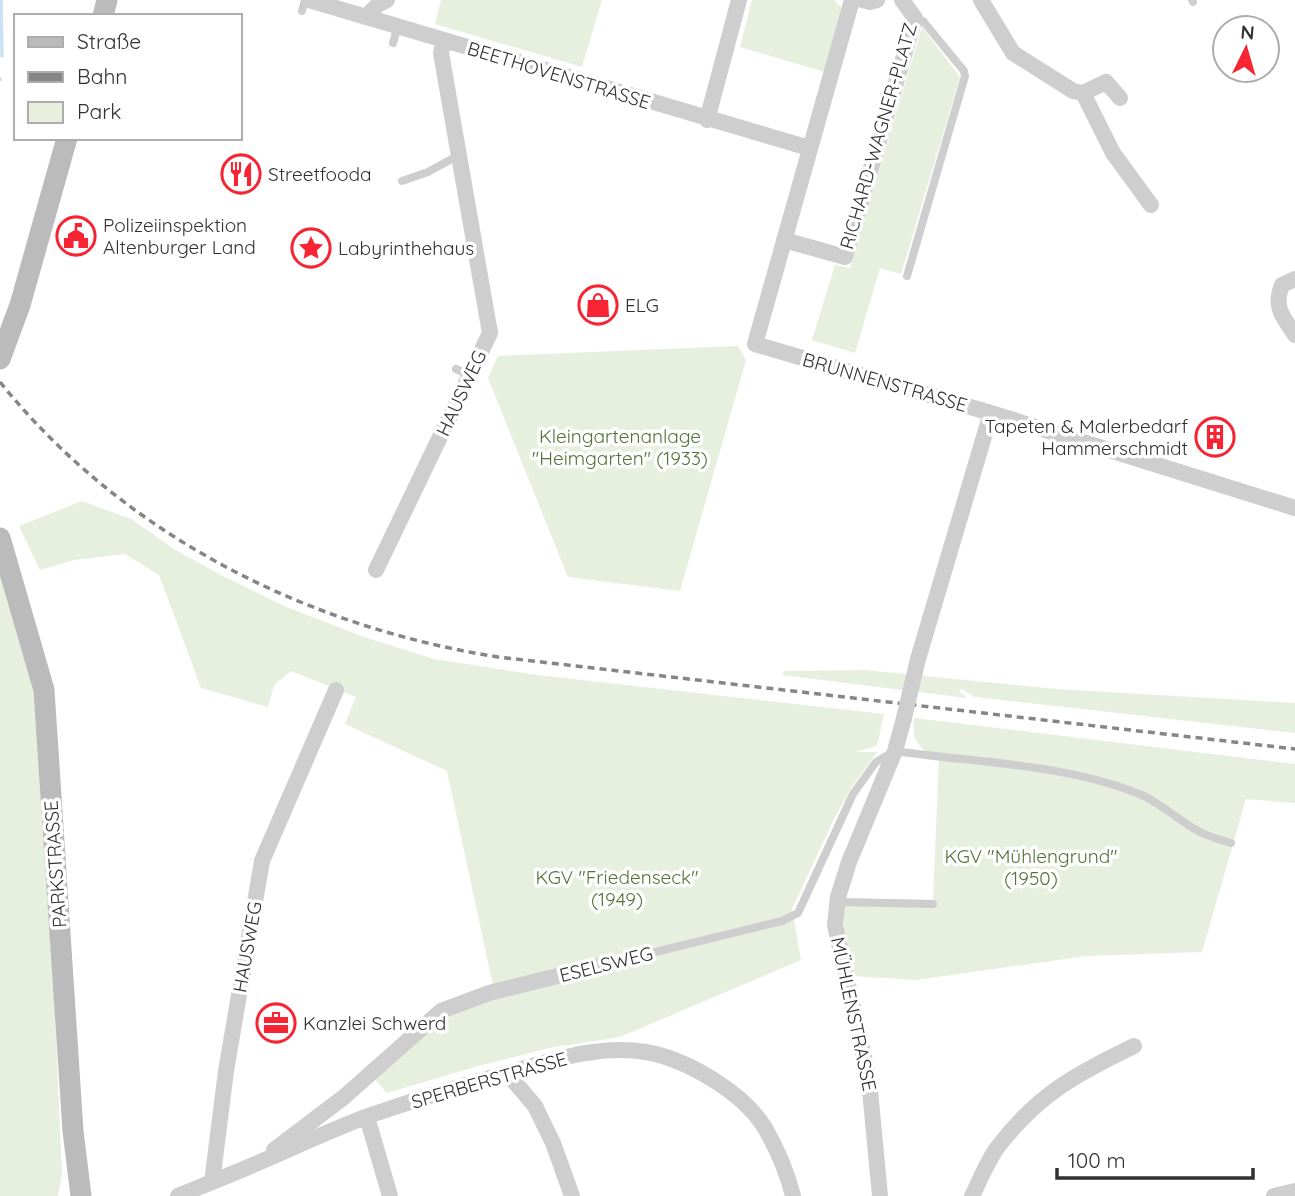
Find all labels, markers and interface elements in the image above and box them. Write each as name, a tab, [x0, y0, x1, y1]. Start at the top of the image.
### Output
legend	[14, 14, 242, 140]
north arrow	[1211, 14, 1281, 84]
street label: RICHARD-WAGNER-PLATZ	[834, 20, 922, 252]
text: N	[1239, 20, 1255, 45]
text: Straße	[77, 28, 141, 54]
street label: BEETHOVENSTRASSE	[465, 36, 653, 114]
text: Bahn	[77, 63, 127, 89]
text: Park	[77, 98, 121, 124]
restaurant icon: Streetfooda	[220, 153, 262, 195]
place label: Streetfooda	[268, 162, 372, 186]
place label: Polizeiinspektion Altenburger Land	[103, 213, 256, 259]
public building icon: Polizeiinspektion Altenburger Land	[55, 215, 97, 257]
place icon: Labyrinthehaus	[290, 227, 332, 269]
place label: Labyrinthehaus	[338, 236, 474, 260]
shop icon: ELG	[577, 284, 619, 326]
place label: ELG	[625, 293, 659, 317]
street label: HAUSWEG	[431, 346, 491, 440]
street label: BRUNNENSTRASSE	[800, 347, 970, 417]
place label: Tapeten & Malerbedarf Hammerschmidt	[984, 414, 1188, 460]
building icon: Tapeten & Malerbedarf Hammerschmidt	[1194, 416, 1236, 458]
park label: Kleingartenanlage "Heimgarten" (1933)	[532, 424, 708, 470]
street label: PARKSTRASSE	[39, 800, 71, 928]
park label: KGV "Mühlengrund" (1950)	[944, 844, 1118, 890]
park label: KGV "Friedenseck" (1949)	[535, 865, 699, 911]
street label: HAUSWEG	[227, 900, 267, 994]
street label: MÜHLENSTRASSE	[826, 935, 882, 1093]
street label: ESELSWEG	[557, 941, 655, 987]
office icon: Kanzlei Schwerd	[255, 1002, 297, 1044]
place label: Kanzlei Schwerd	[303, 1011, 446, 1035]
street label: SPERBERSTRASSE	[408, 1046, 570, 1114]
scale bar	[1057, 1136, 1253, 1180]
text: 100 m	[1068, 1147, 1126, 1173]

